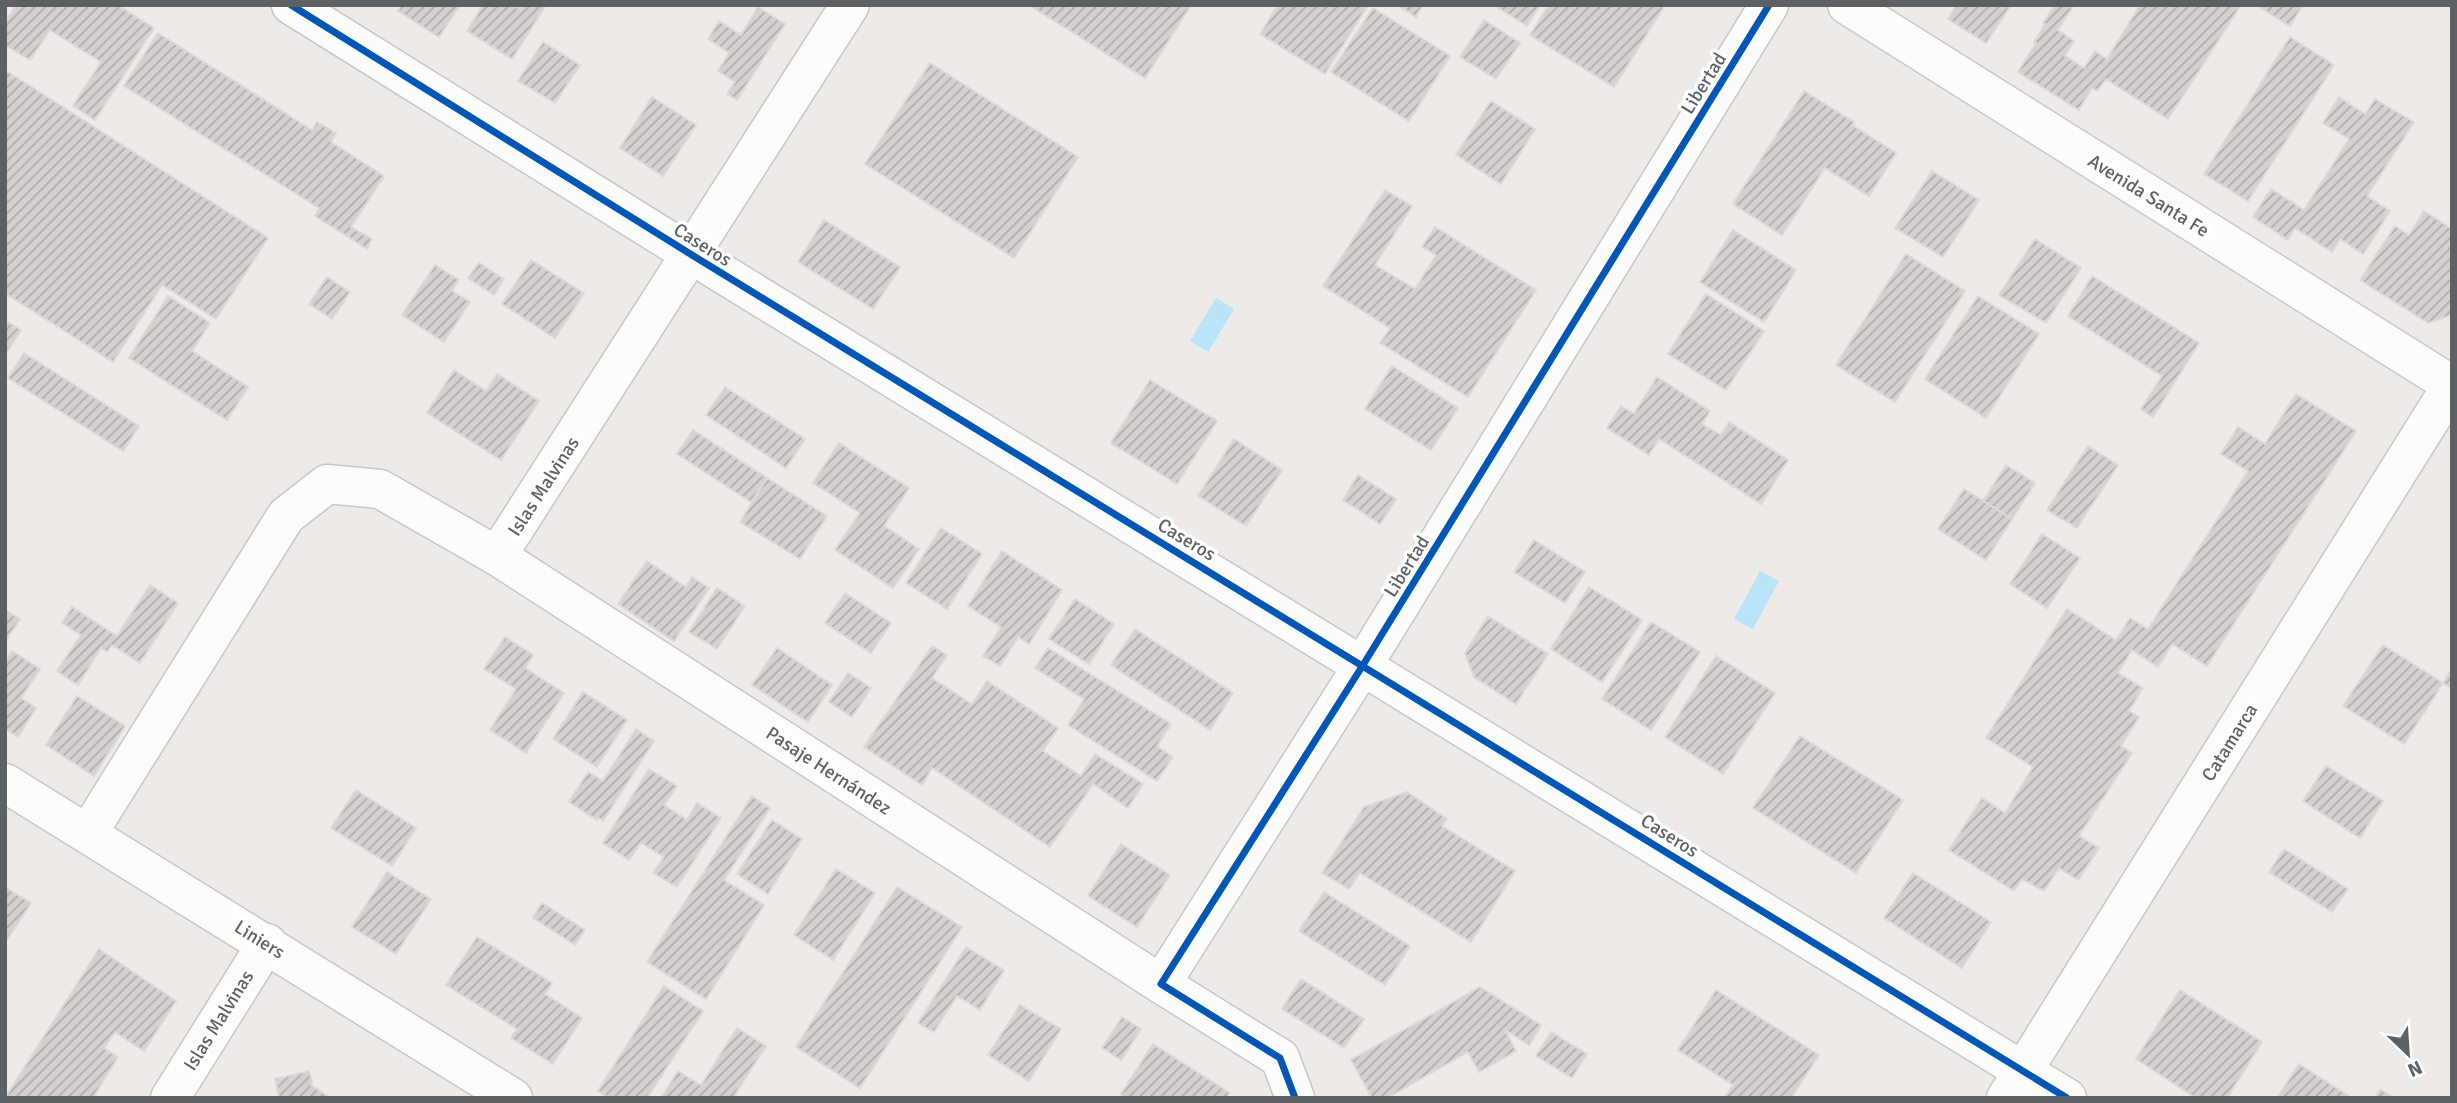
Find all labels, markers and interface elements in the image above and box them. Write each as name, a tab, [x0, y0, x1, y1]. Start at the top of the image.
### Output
street label: Libertad	[1676, 48, 1732, 119]
street label: Avenida Santa Fe	[2083, 149, 2214, 243]
street label: Caseros	[669, 218, 736, 272]
street label: Islas Malvinas	[503, 432, 585, 541]
street label: Caseros	[1153, 513, 1220, 567]
street label: Libertad	[1379, 531, 1435, 602]
street label: Catamarca	[2197, 699, 2263, 786]
street label: Pasaje Hernández	[761, 721, 896, 820]
street label: Caseros	[1636, 809, 1703, 863]
street label: Liniers	[230, 915, 289, 965]
street label: Islas Malvinas	[179, 966, 259, 1075]
north arrow	[2373, 1019, 2443, 1089]
text: N	[2404, 1055, 2426, 1082]

